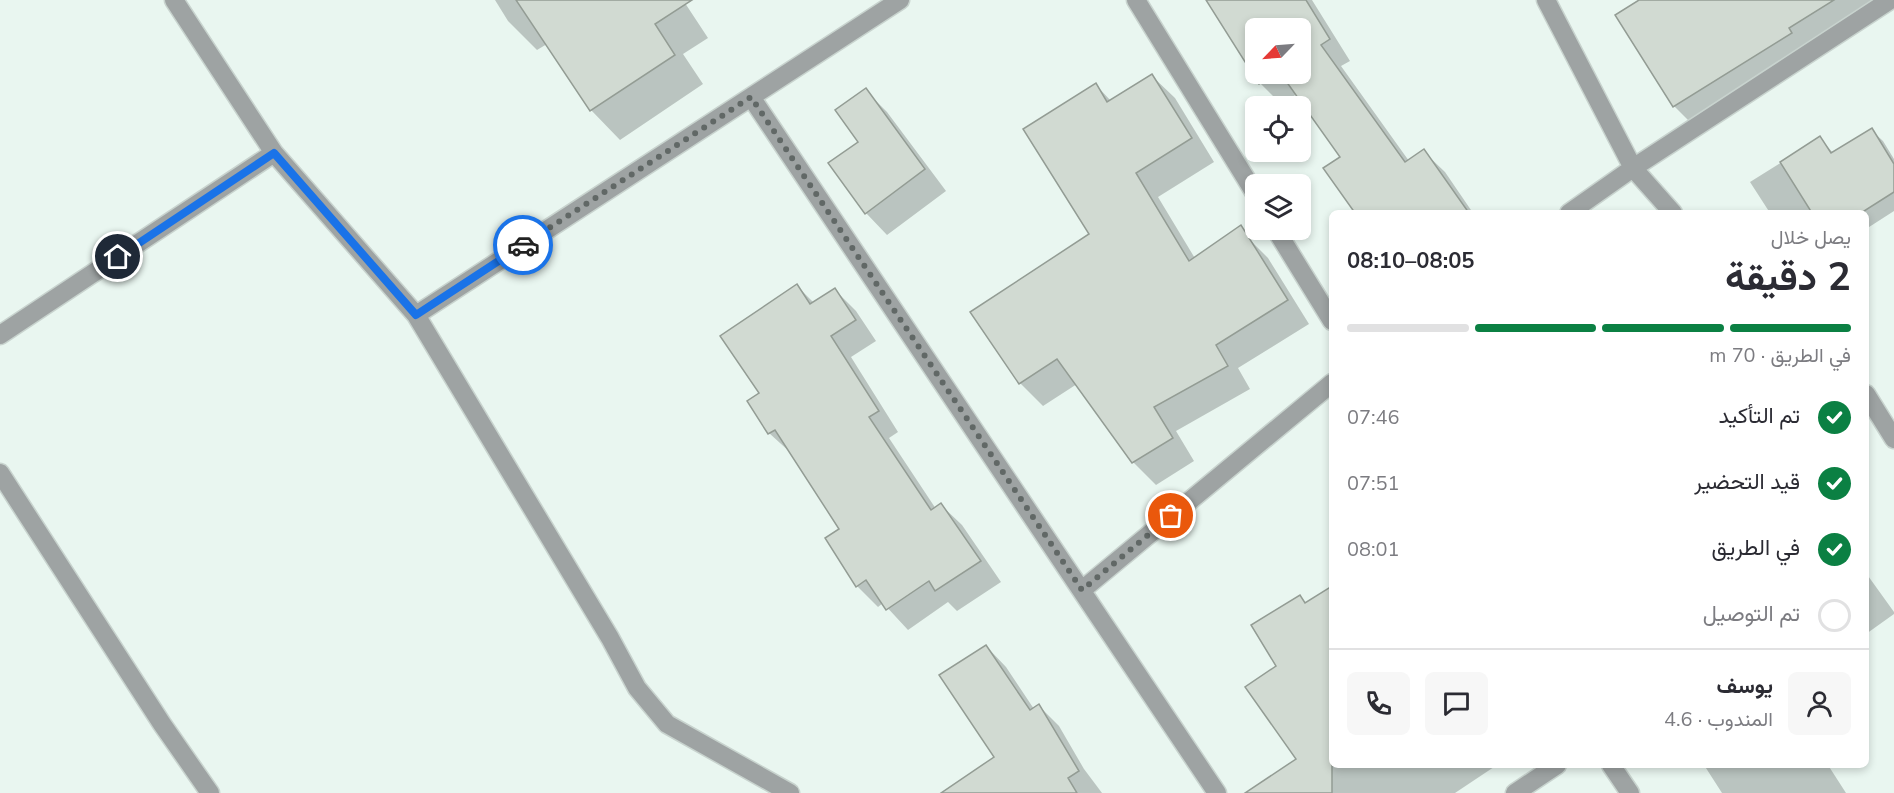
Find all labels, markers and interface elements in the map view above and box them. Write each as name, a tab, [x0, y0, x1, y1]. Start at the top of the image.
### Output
north arrow	[1245, 18, 1311, 84]
map controls	[1245, 18, 1311, 240]
button: locate	[1245, 96, 1311, 162]
button: layers	[1245, 174, 1311, 240]
courier	[493, 215, 553, 275]
text: يصل خلال	[1771, 224, 1851, 251]
icon: car	[507, 229, 540, 262]
pin	[92, 231, 143, 282]
icon: home	[101, 240, 134, 273]
text: 08:05–08:10	[1347, 246, 1475, 276]
text: 2 دقيقة	[1725, 251, 1851, 304]
text: في الطريق · 70 m	[1709, 342, 1851, 369]
text: تم التأكيد	[1719, 401, 1800, 431]
icon: check	[1818, 401, 1851, 434]
text: 07:46	[1347, 404, 1400, 431]
text: قيد التحضير	[1694, 467, 1800, 497]
icon: check	[1818, 467, 1851, 500]
text: 07:51	[1347, 470, 1400, 497]
pin	[1145, 490, 1196, 541]
icon: bag	[1154, 499, 1187, 532]
text: في الطريق	[1711, 533, 1800, 563]
icon: check	[1818, 533, 1851, 566]
text: 08:01	[1347, 536, 1400, 563]
text: تم التوصيل	[1703, 599, 1800, 629]
text: يوسف	[1717, 671, 1773, 701]
button: phone	[1347, 672, 1410, 735]
button: chat	[1425, 672, 1488, 735]
button: person	[1788, 672, 1851, 735]
text: المندوب · 4.6	[1664, 706, 1773, 733]

